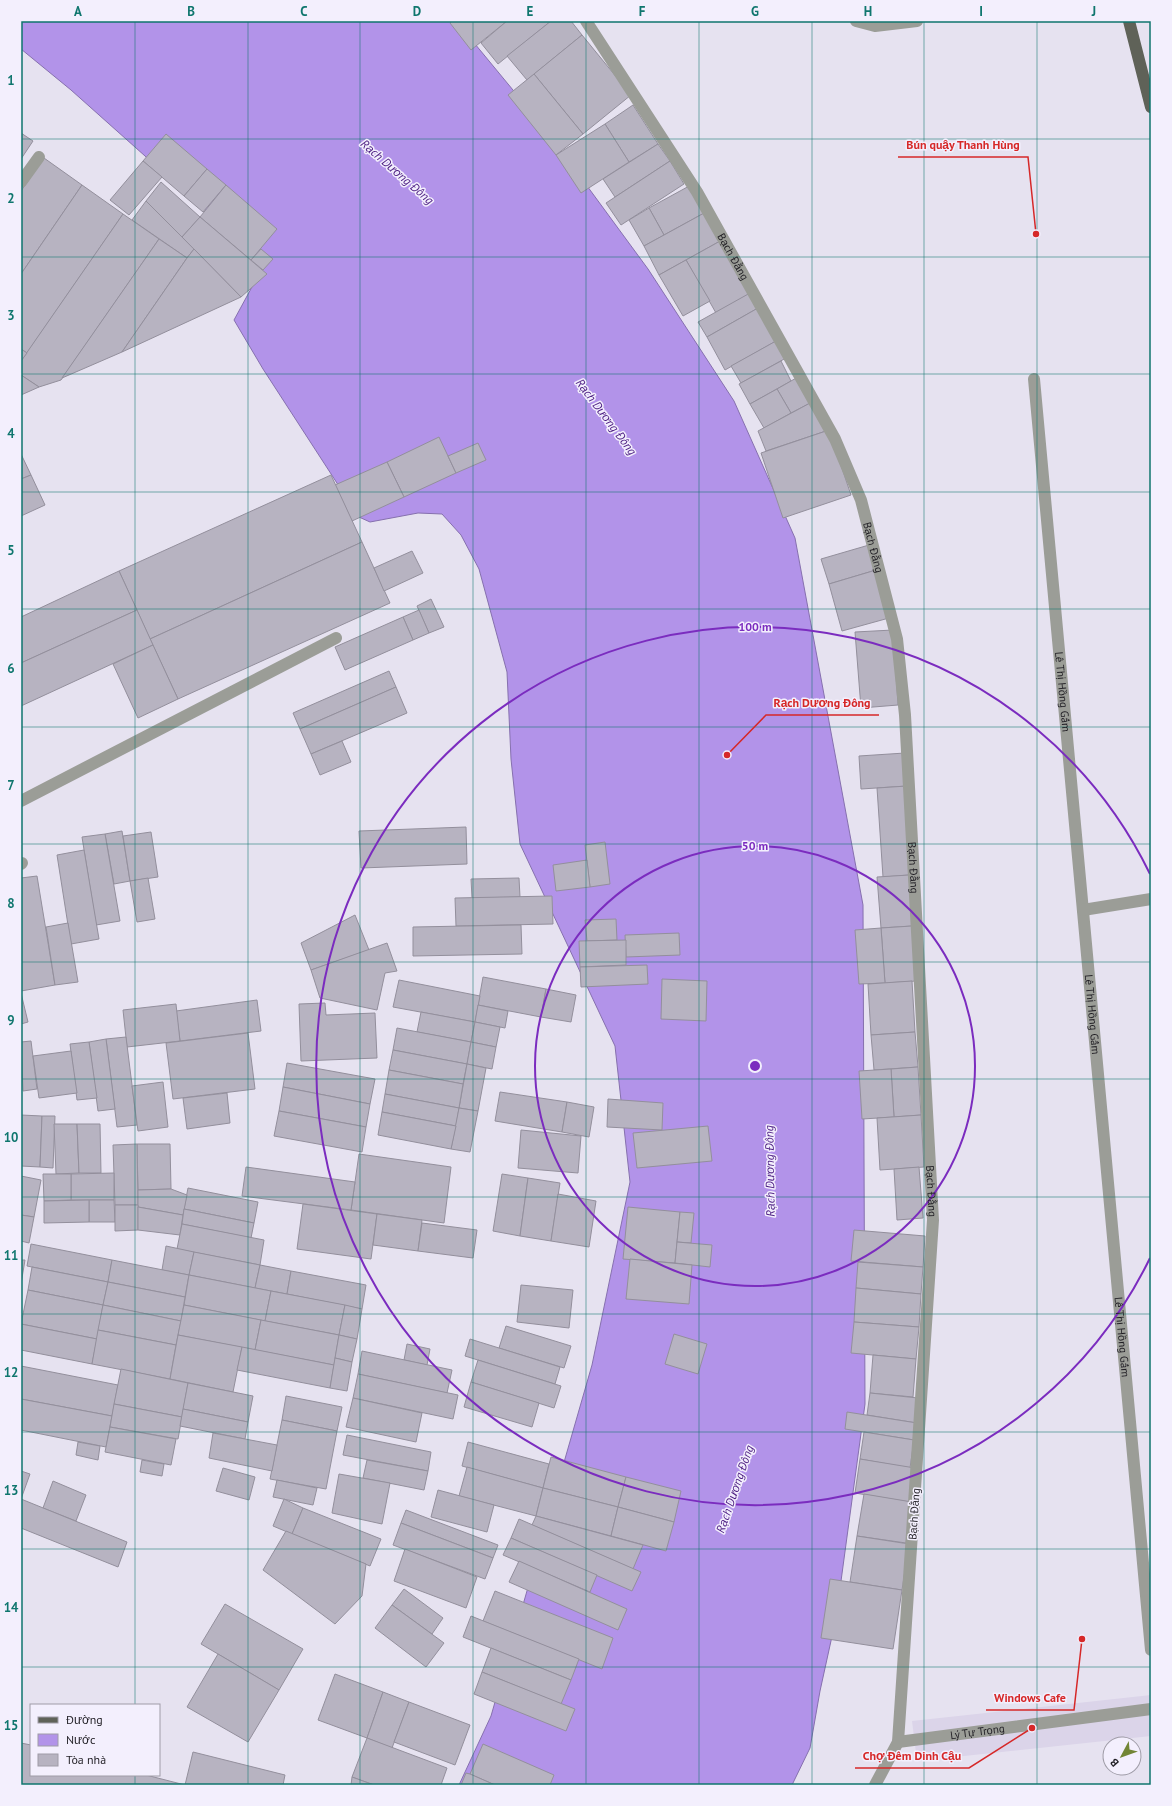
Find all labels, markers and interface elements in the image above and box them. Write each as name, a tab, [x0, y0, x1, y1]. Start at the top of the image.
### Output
text: A	[74, 3, 82, 20]
text: B	[187, 3, 195, 20]
text: C	[300, 3, 308, 20]
text: D	[413, 3, 421, 20]
text: E	[527, 3, 534, 20]
text: F	[639, 3, 646, 20]
text: G	[751, 3, 759, 20]
text: H	[864, 3, 872, 20]
text: I	[979, 3, 983, 20]
text: J	[1091, 3, 1096, 20]
text: 1	[7, 72, 15, 89]
callout: Bún quậy Thanh Hùng	[898, 133, 1028, 157]
water label: Rạch Dương Đông	[358, 136, 437, 207]
text: Bún quậy Thanh Hùng	[906, 137, 1020, 152]
text: 2	[7, 190, 15, 207]
street label: Bạch Đằng	[714, 231, 752, 283]
text: 3	[7, 307, 15, 324]
water label: Rạch Dương Đông	[573, 376, 640, 458]
text: 4	[7, 425, 15, 442]
street label: Bạch Đằng	[860, 520, 887, 574]
text: 5	[7, 542, 15, 559]
text: 100 m	[738, 619, 772, 634]
street label: Lê Thị Hồng Gấm	[1052, 651, 1073, 732]
text: 6	[7, 660, 15, 677]
callout: Rạch Dương Đông	[766, 691, 879, 715]
text: Rạch Dương Đông	[773, 695, 871, 710]
text: 7	[7, 777, 15, 794]
text: 50 m	[742, 838, 768, 853]
street label: Bạch Đằng	[905, 841, 922, 894]
text: 8	[7, 895, 15, 912]
street label: Lê Thị Hồng Gấm	[1082, 974, 1103, 1055]
text: 9	[7, 1012, 15, 1029]
centre of rings	[748, 1059, 762, 1073]
water label: Rạch Dương Đông	[761, 1125, 778, 1217]
text: 10	[4, 1129, 18, 1146]
street label: Bạch Đằng	[923, 1165, 940, 1217]
text: 11	[4, 1247, 18, 1264]
street label: Lê Thị Hồng Gấm	[1112, 1296, 1133, 1378]
text: 12	[4, 1364, 18, 1381]
water label: Rạch Dương Đông	[713, 1443, 757, 1535]
text: 13	[4, 1482, 18, 1499]
street label: Bạch Đằng	[905, 1488, 923, 1540]
text: 14	[4, 1599, 19, 1616]
callout: Windows Cafe	[986, 1686, 1074, 1710]
text: Windows Cafe	[994, 1690, 1066, 1705]
legend	[30, 1704, 160, 1776]
text: Đường	[65, 1712, 103, 1727]
text: 15	[4, 1717, 18, 1734]
street label: Lý Tự Trọng	[949, 1721, 1005, 1742]
text: Nước	[66, 1732, 96, 1747]
north arrow	[1102, 1736, 1142, 1776]
callout: Chợ Đêm Dinh Cậu	[855, 1744, 969, 1768]
text: Chợ Đêm Dinh Cậu	[863, 1748, 961, 1763]
text: Tòa nhà	[66, 1752, 106, 1767]
text: B	[1107, 1755, 1122, 1770]

